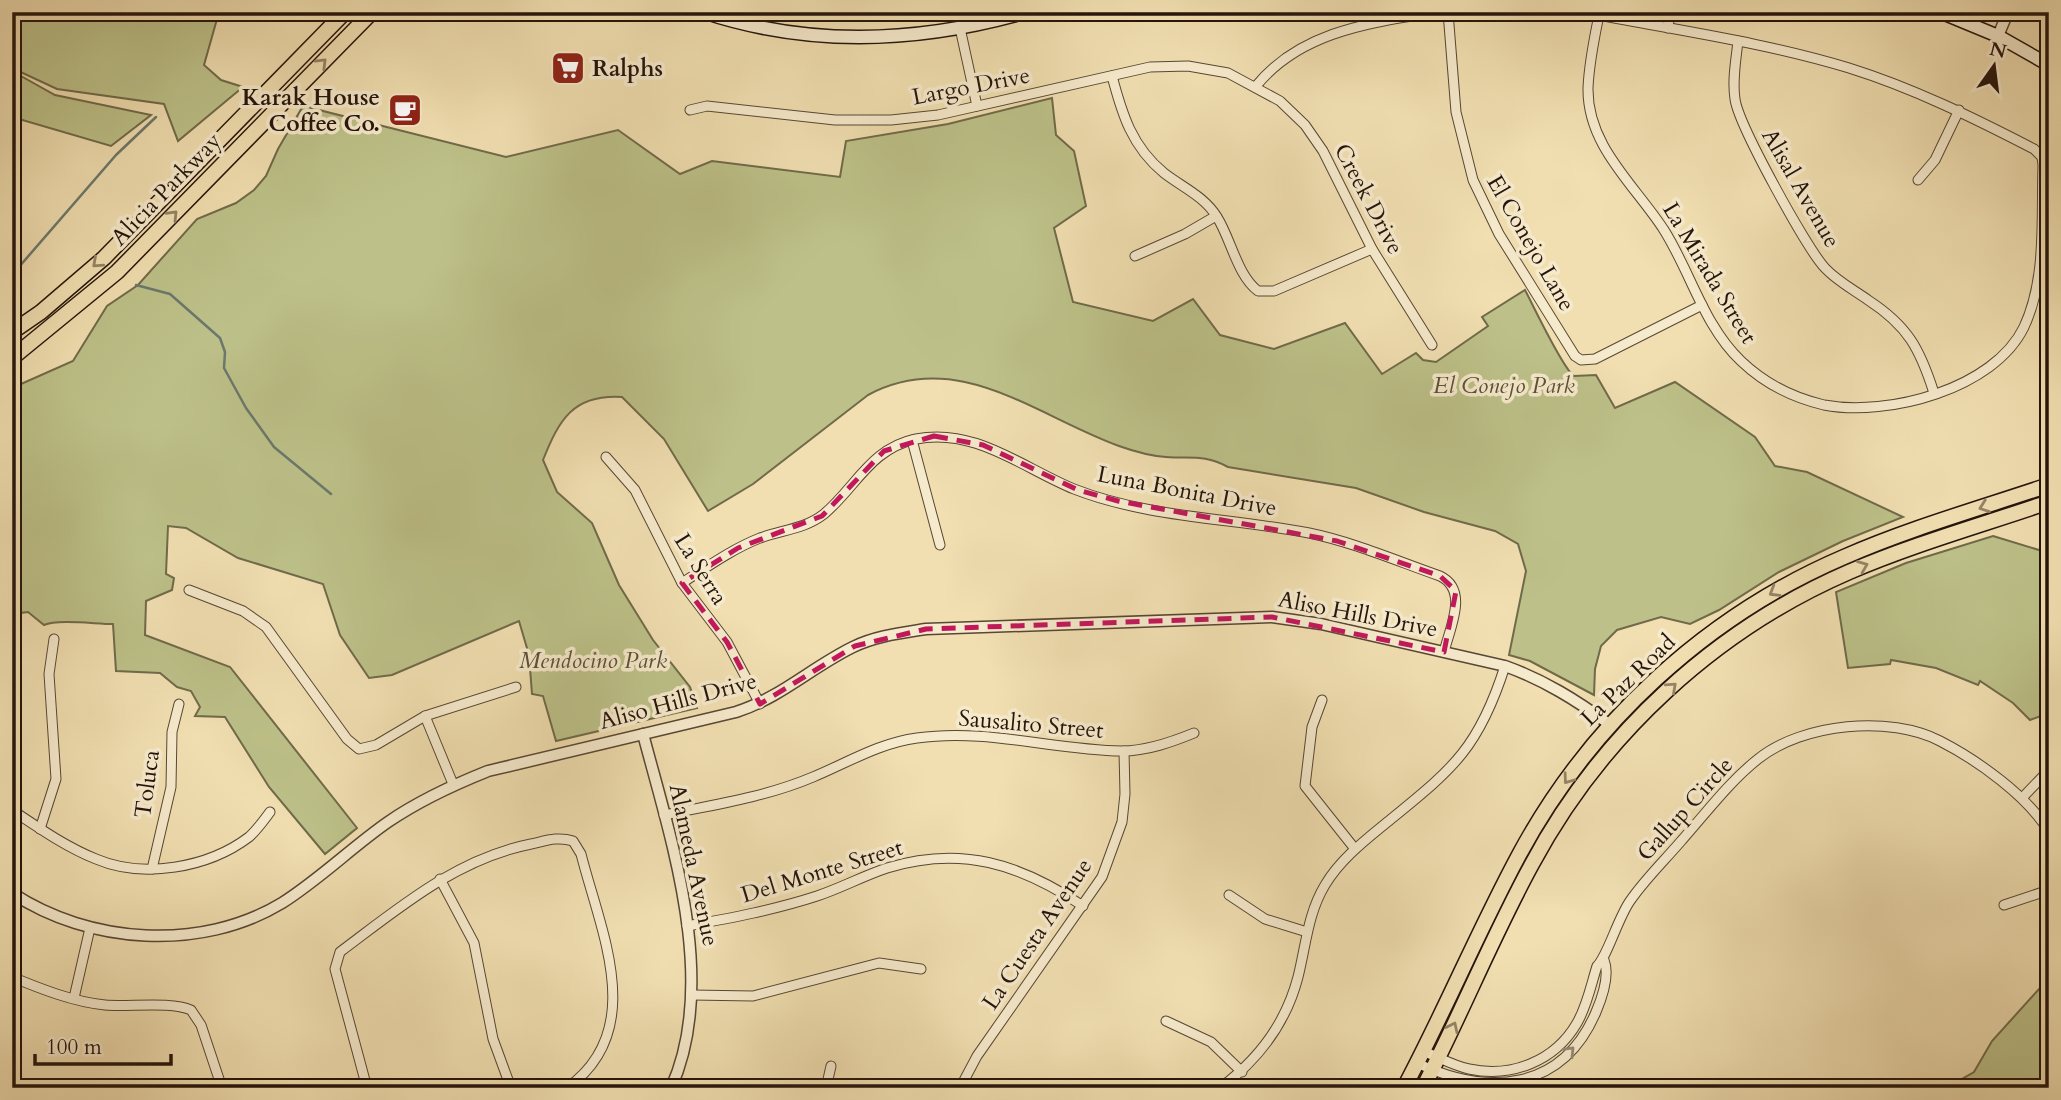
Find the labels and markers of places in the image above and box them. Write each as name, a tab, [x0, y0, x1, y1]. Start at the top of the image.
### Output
supermarket icon: Ralphs	[549, 49, 587, 87]
place label: Ralphs	[592, 53, 663, 84]
place label: Karak House Coffee Co.	[242, 82, 380, 139]
cafe icon: Karak House Coffee Co.	[386, 91, 424, 129]

